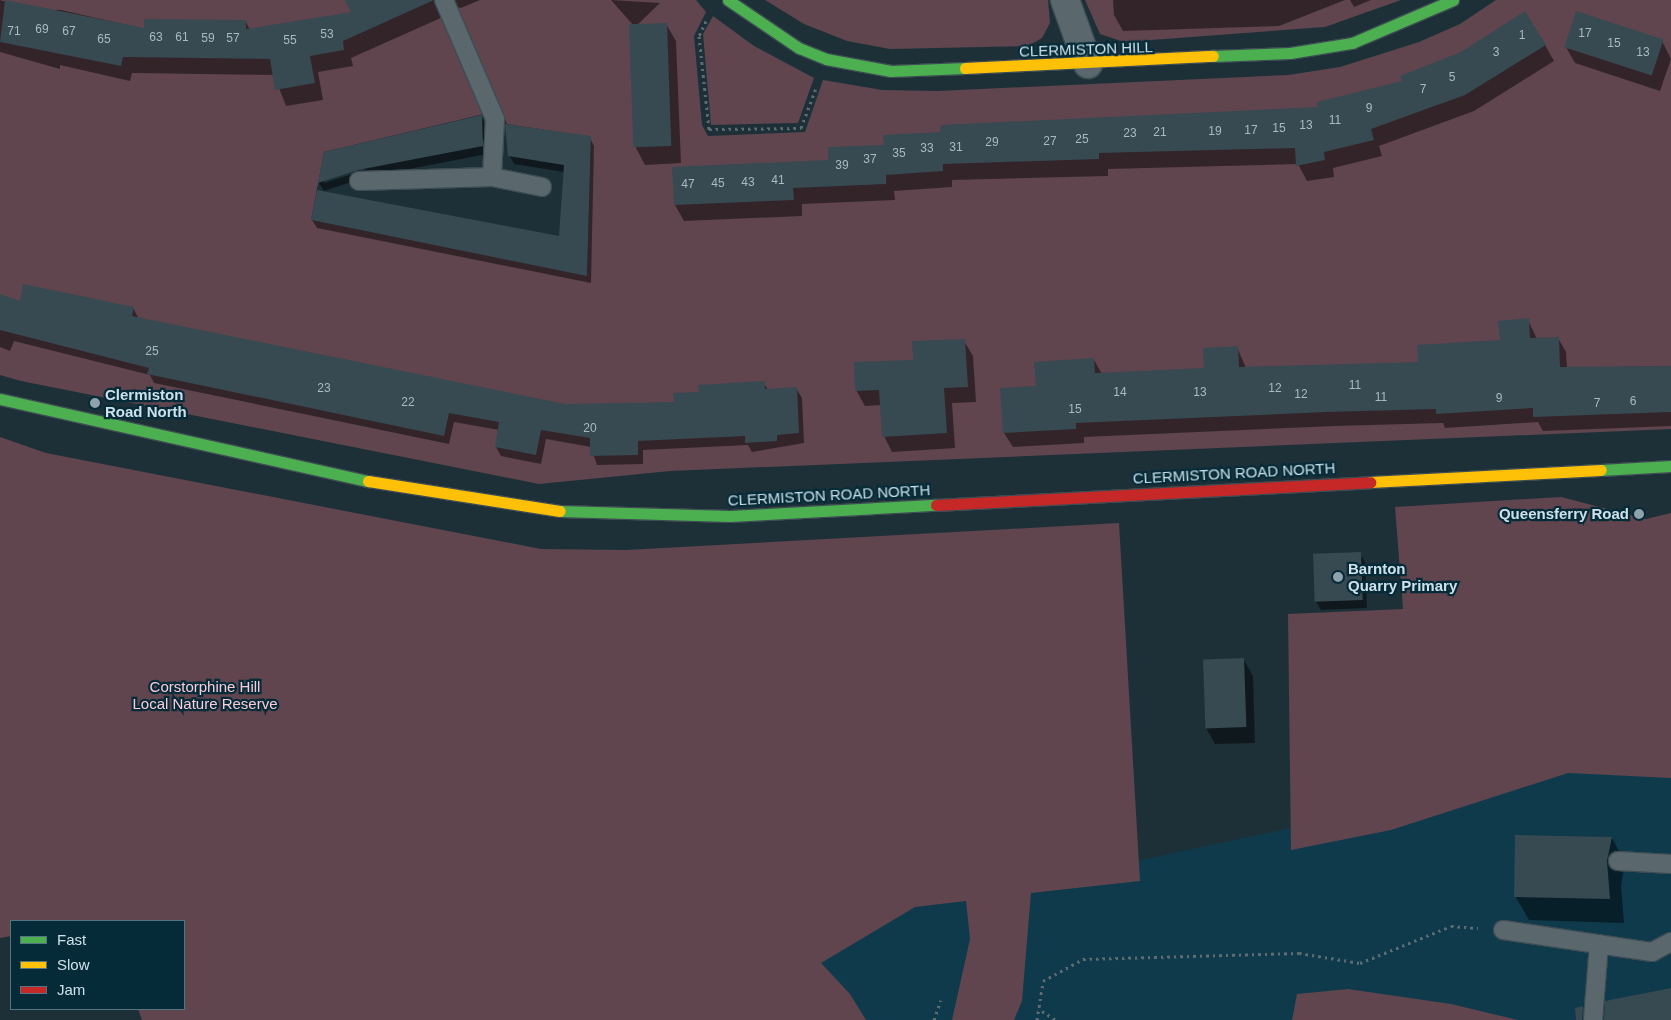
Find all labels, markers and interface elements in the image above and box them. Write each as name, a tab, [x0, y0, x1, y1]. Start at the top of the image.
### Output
house number: 69	[35, 23, 49, 37]
house number: 71	[7, 25, 21, 39]
house number: 67	[62, 25, 76, 39]
house number: 17	[1578, 27, 1592, 41]
house number: 53	[320, 28, 334, 42]
house number: 1	[1519, 29, 1525, 43]
house number: 63	[149, 31, 163, 45]
house number: 61	[175, 31, 189, 45]
house number: 59	[201, 32, 215, 46]
house number: 57	[226, 32, 240, 46]
house number: 65	[97, 33, 111, 47]
house number: 55	[283, 34, 297, 48]
house number: 15	[1607, 37, 1621, 51]
street label: CLERMISTON HILL	[1019, 38, 1153, 60]
house number: 3	[1493, 46, 1499, 60]
house number: 13	[1636, 46, 1650, 60]
house number: 5	[1449, 71, 1455, 85]
house number: 7	[1420, 83, 1426, 97]
house number: 9	[1366, 102, 1372, 116]
house number: 11	[1329, 114, 1341, 128]
house number: 13	[1299, 119, 1313, 133]
house number: 15	[1272, 122, 1286, 136]
house number: 17	[1244, 124, 1258, 138]
house number: 19	[1208, 125, 1222, 139]
house number: 21	[1153, 126, 1167, 140]
house number: 23	[1123, 127, 1137, 141]
house number: 25	[1075, 133, 1089, 147]
house number: 27	[1043, 135, 1057, 149]
house number: 29	[985, 136, 999, 150]
house number: 31	[949, 141, 963, 155]
house number: 33	[920, 142, 934, 156]
house number: 35	[892, 147, 906, 161]
house number: 37	[863, 153, 877, 167]
house number: 39	[835, 159, 849, 173]
house number: 41	[771, 174, 785, 188]
house number: 43	[741, 176, 755, 190]
house number: 45	[711, 177, 725, 191]
house number: 47	[681, 178, 695, 192]
house number: 25	[145, 345, 159, 359]
house number: 11	[1349, 379, 1361, 393]
house number: 23	[317, 382, 331, 396]
house number: 12	[1268, 382, 1282, 396]
place label: Clermiston Road North	[105, 385, 187, 420]
house number: 14	[1113, 386, 1127, 400]
house number: 13	[1193, 386, 1207, 400]
house number: 12	[1294, 388, 1308, 402]
house number: 11	[1375, 391, 1387, 405]
house number: 9	[1496, 392, 1502, 406]
house number: 6	[1630, 395, 1636, 409]
house number: 22	[401, 396, 415, 410]
marker: Clermiston Road North	[89, 397, 101, 409]
house number: 7	[1594, 397, 1600, 411]
house number: 15	[1068, 403, 1082, 417]
house number: 20	[583, 422, 597, 436]
street label: CLERMISTON ROAD NORTH	[1132, 459, 1336, 487]
street label: CLERMISTON ROAD NORTH	[727, 481, 931, 509]
place label: Queensferry Road	[1499, 505, 1629, 523]
marker: Queensferry Road	[1633, 508, 1645, 520]
place label: Barnton Quarry Primary	[1348, 559, 1457, 594]
marker: Barnton Quarry Primary	[1332, 571, 1344, 583]
park label: Corstorphine Hill Local Nature Reserve	[132, 677, 278, 712]
legend	[10, 920, 185, 1010]
text: Fast	[57, 931, 86, 948]
text: Slow	[57, 956, 90, 973]
text: Jam	[57, 981, 85, 998]

